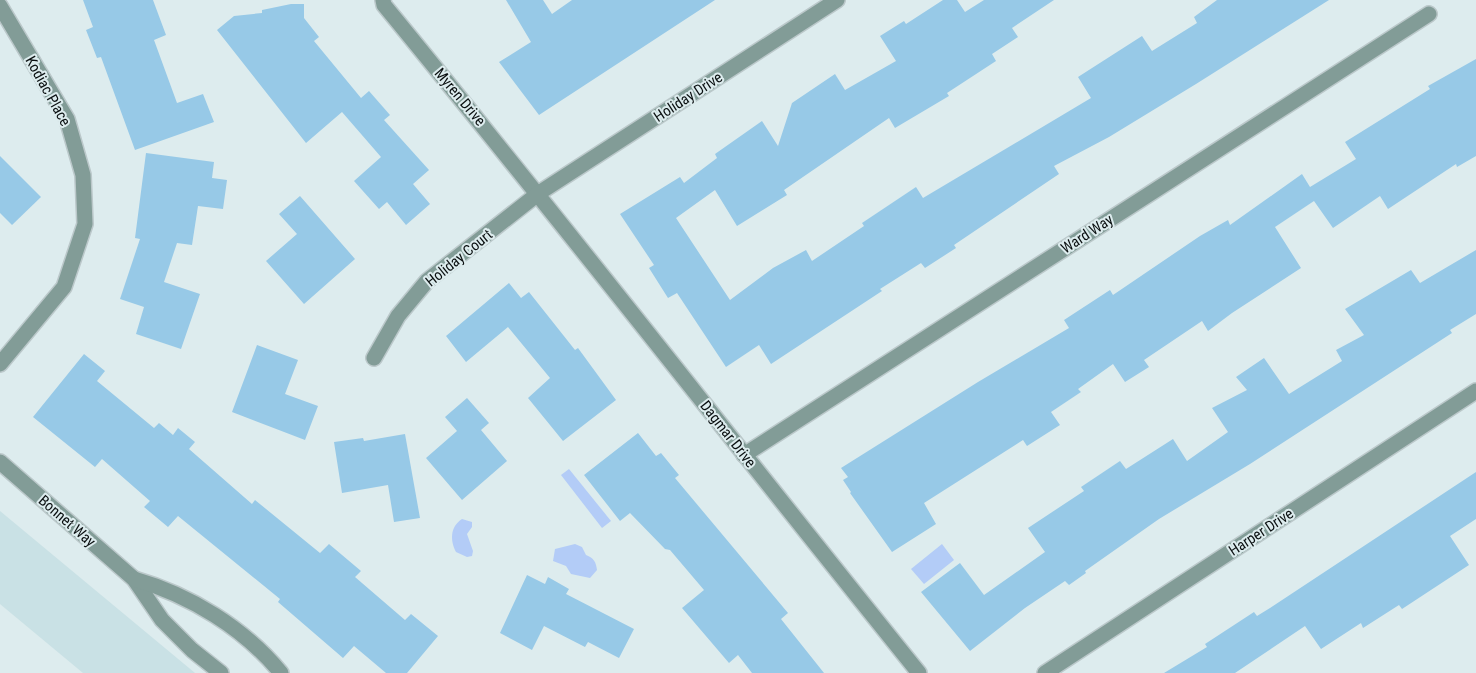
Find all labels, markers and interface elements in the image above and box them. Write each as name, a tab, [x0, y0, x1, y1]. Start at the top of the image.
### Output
street label: Kodiac Place	[21, 53, 75, 129]
street label: Myren Drive	[431, 65, 489, 129]
street label: Holiday Drive	[650, 68, 726, 126]
street label: Ward Way	[1058, 211, 1116, 257]
street label: Holiday Court	[422, 226, 496, 290]
street label: Dagmar Drive	[696, 397, 760, 471]
street label: Bonnet Way	[35, 491, 99, 551]
street label: Harper Drive	[1225, 504, 1297, 560]

